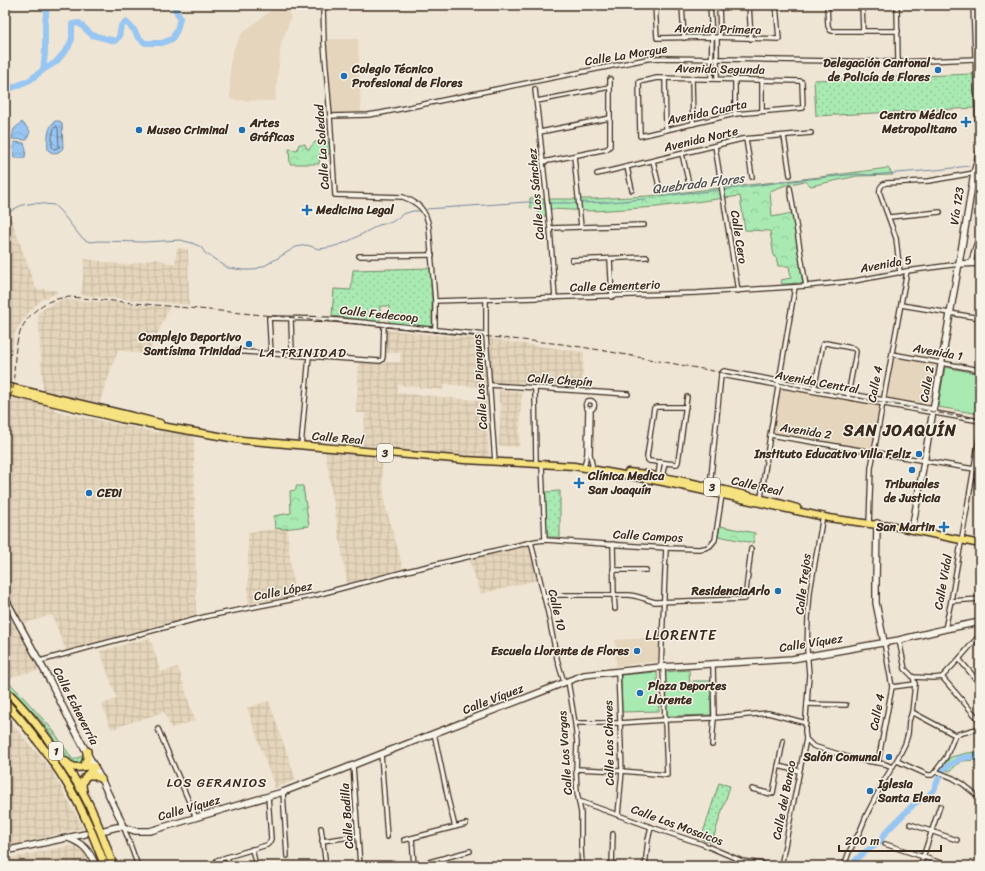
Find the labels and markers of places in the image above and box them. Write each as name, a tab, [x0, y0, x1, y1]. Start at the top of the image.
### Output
place label: Delegación Cantonal de Policía de Flores	[823, 52, 931, 88]
place label: Colegio Técnico Profesional de Flores	[351, 58, 463, 94]
marker: Delegación Cantonal de Policía de Flores	[933, 65, 943, 75]
marker: Colegio Técnico Profesional de Flores	[339, 71, 349, 81]
place label: Centro Médico Metropolitano	[879, 104, 958, 140]
place label: Artes Gráficas	[249, 112, 295, 148]
marker: Centro Médico Metropolitano	[960, 116, 972, 128]
place label: Museo Criminal	[146, 119, 229, 141]
marker: Museo Criminal	[134, 125, 144, 135]
marker: Artes Gráficas	[237, 125, 247, 135]
place label: Medicina Legal	[315, 199, 394, 221]
marker: Medicina Legal	[301, 204, 313, 216]
place label: Complejo Deportivo Santísima Trinidad	[137, 326, 243, 362]
marker: Complejo Deportivo Santísima Trinidad	[244, 339, 254, 349]
place label: Instituto Educativo Villa Feliz	[754, 443, 912, 465]
marker: Instituto Educativo Villa Feliz	[914, 449, 924, 459]
place label: Clínica Medica San Joaquín	[587, 465, 665, 501]
marker: Tribunales de Justicia	[907, 465, 917, 475]
place label: Tribunales de Justicia	[884, 473, 941, 509]
marker: Clínica Medica San Joaquín	[573, 477, 585, 489]
place label: CEDI	[96, 482, 122, 504]
marker: CEDI	[84, 488, 94, 498]
place label: San Martin	[875, 516, 936, 538]
marker: San Martin	[938, 521, 950, 533]
place label: ResidenciaArlo	[691, 580, 770, 602]
marker: ResidenciaArlo	[773, 586, 783, 596]
place label: Escuela Llorente de Flores	[491, 640, 629, 662]
marker: Escuela Llorente de Flores	[632, 646, 642, 656]
place label: Plaza Deportes Llorente	[648, 675, 727, 711]
marker: Plaza Deportes Llorente	[635, 688, 645, 698]
place label: Salón Comunal	[802, 746, 882, 768]
marker: Salón Comunal	[884, 752, 894, 762]
place label: Iglesia Santa Elena	[877, 773, 941, 809]
marker: Iglesia Santa Elena	[865, 786, 875, 796]

